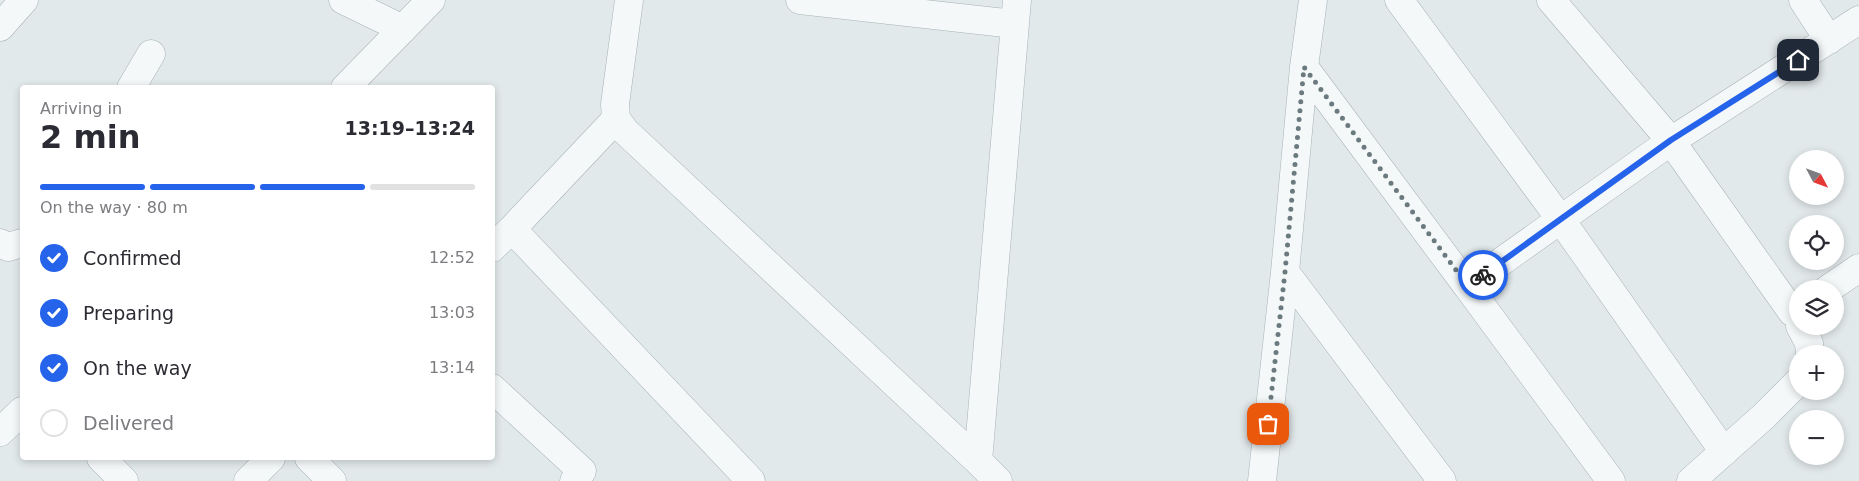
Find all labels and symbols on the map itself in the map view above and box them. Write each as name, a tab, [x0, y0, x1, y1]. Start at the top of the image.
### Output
pin	[1777, 39, 1819, 81]
north arrow	[1789, 150, 1844, 205]
courier	[1458, 250, 1508, 300]
pin	[1247, 403, 1289, 445]

